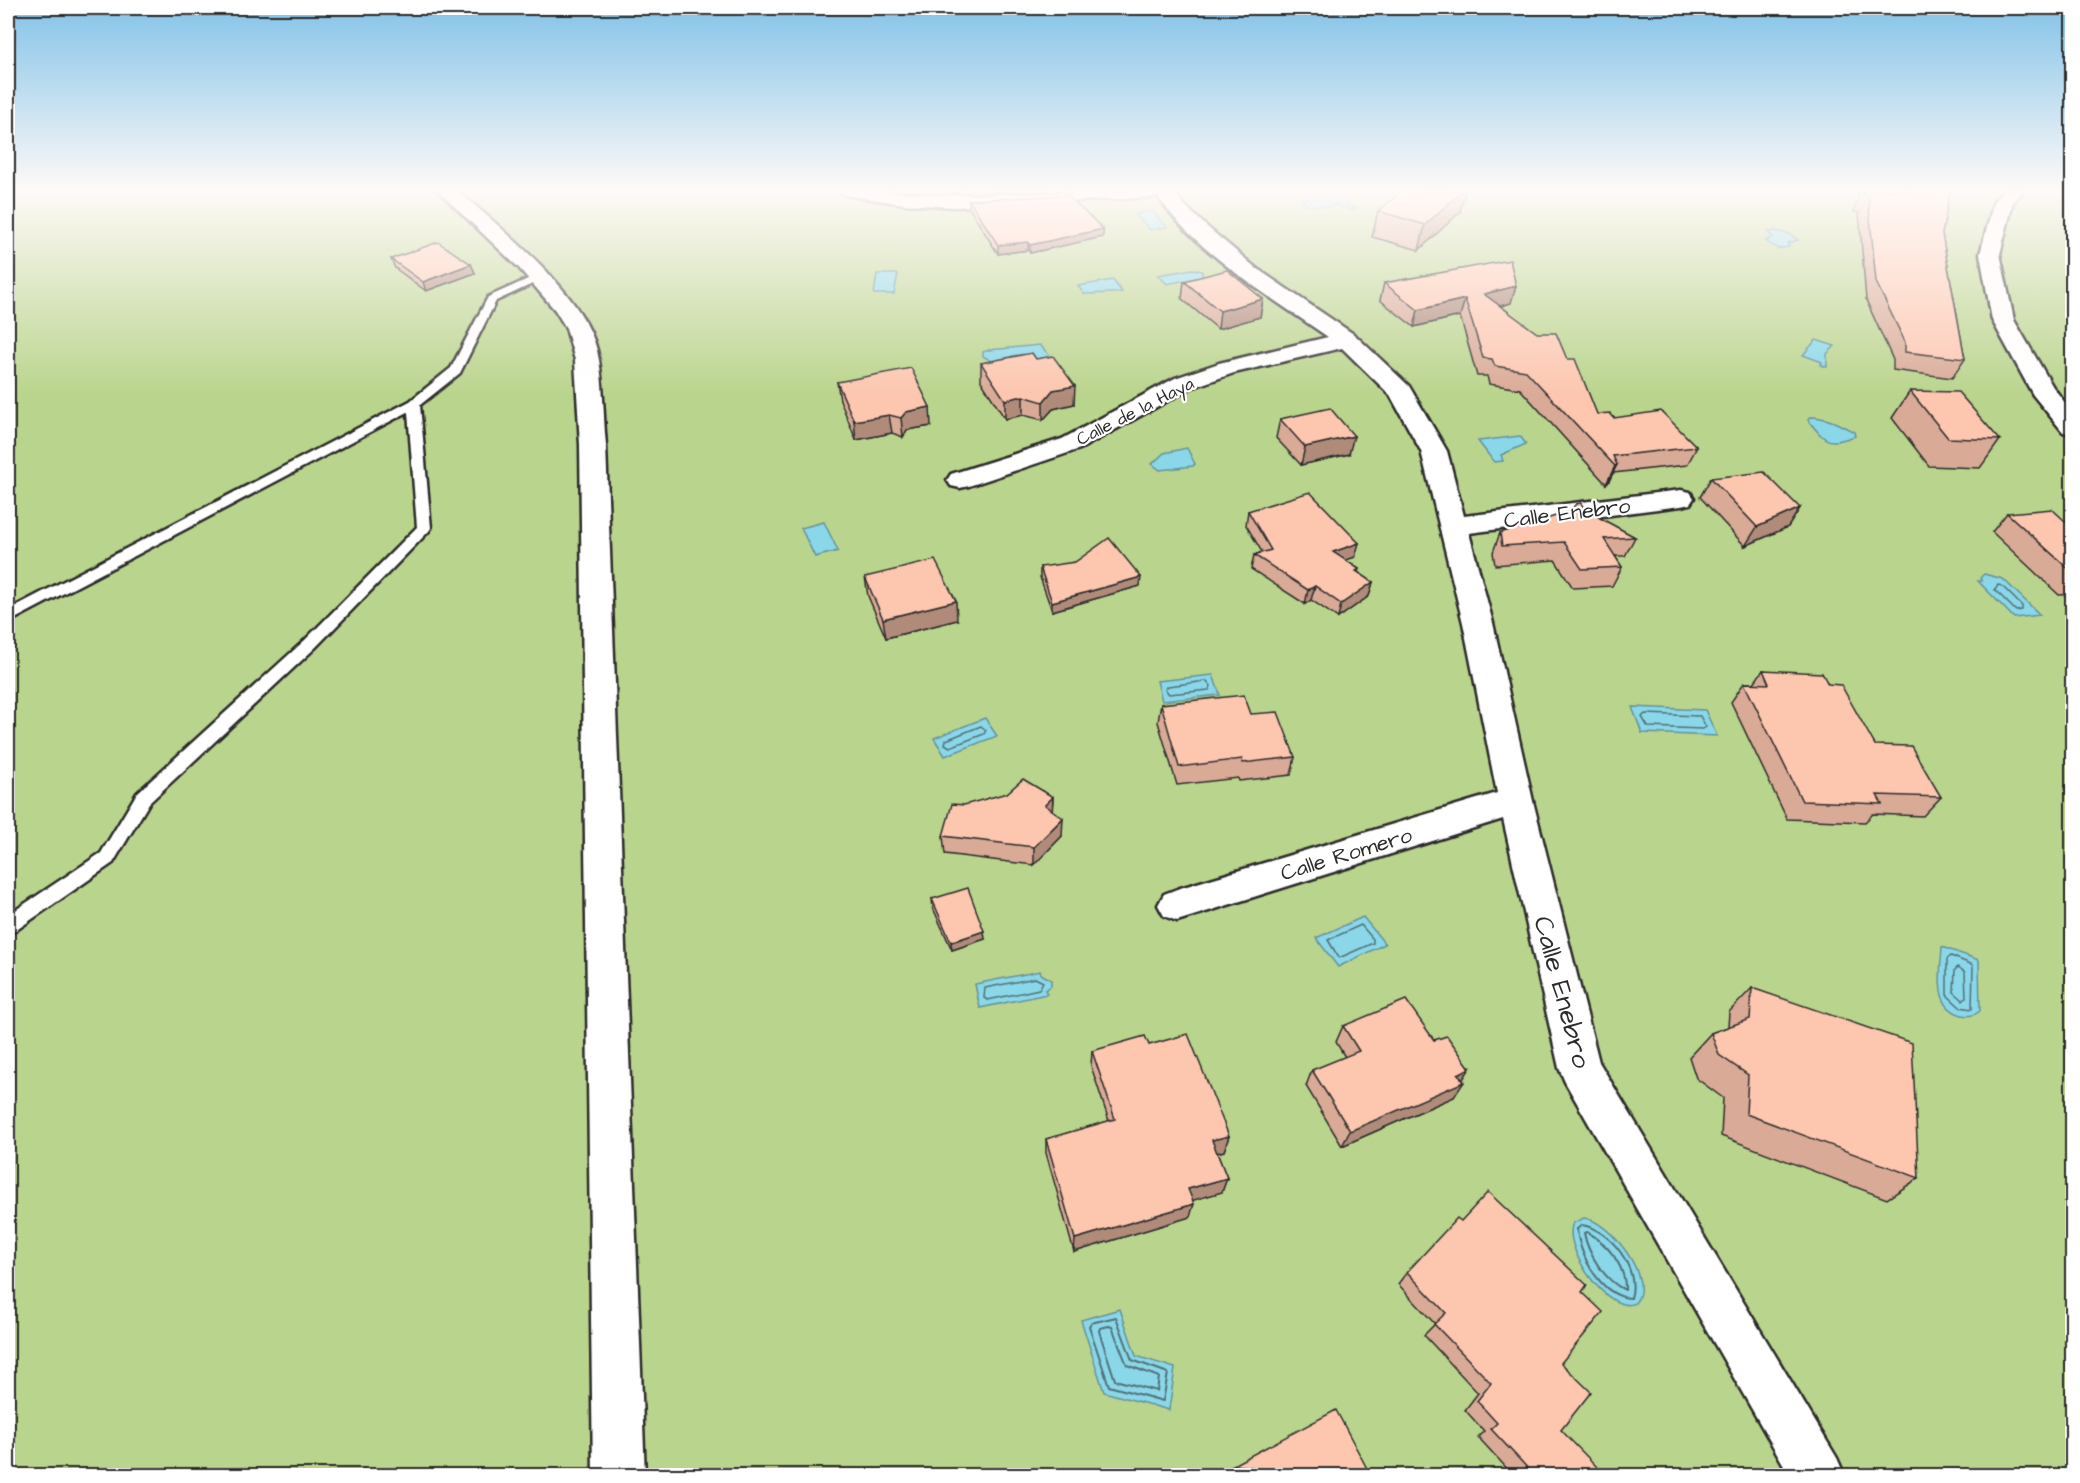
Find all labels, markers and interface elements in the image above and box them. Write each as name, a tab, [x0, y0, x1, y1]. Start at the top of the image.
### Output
street label: Calle de la Haya	[1072, 371, 1199, 453]
street label: Calle Enebro	[1502, 490, 1633, 537]
street label: Calle Romero	[1277, 820, 1417, 889]
street label: Calle Enebro	[1523, 912, 1601, 1073]

